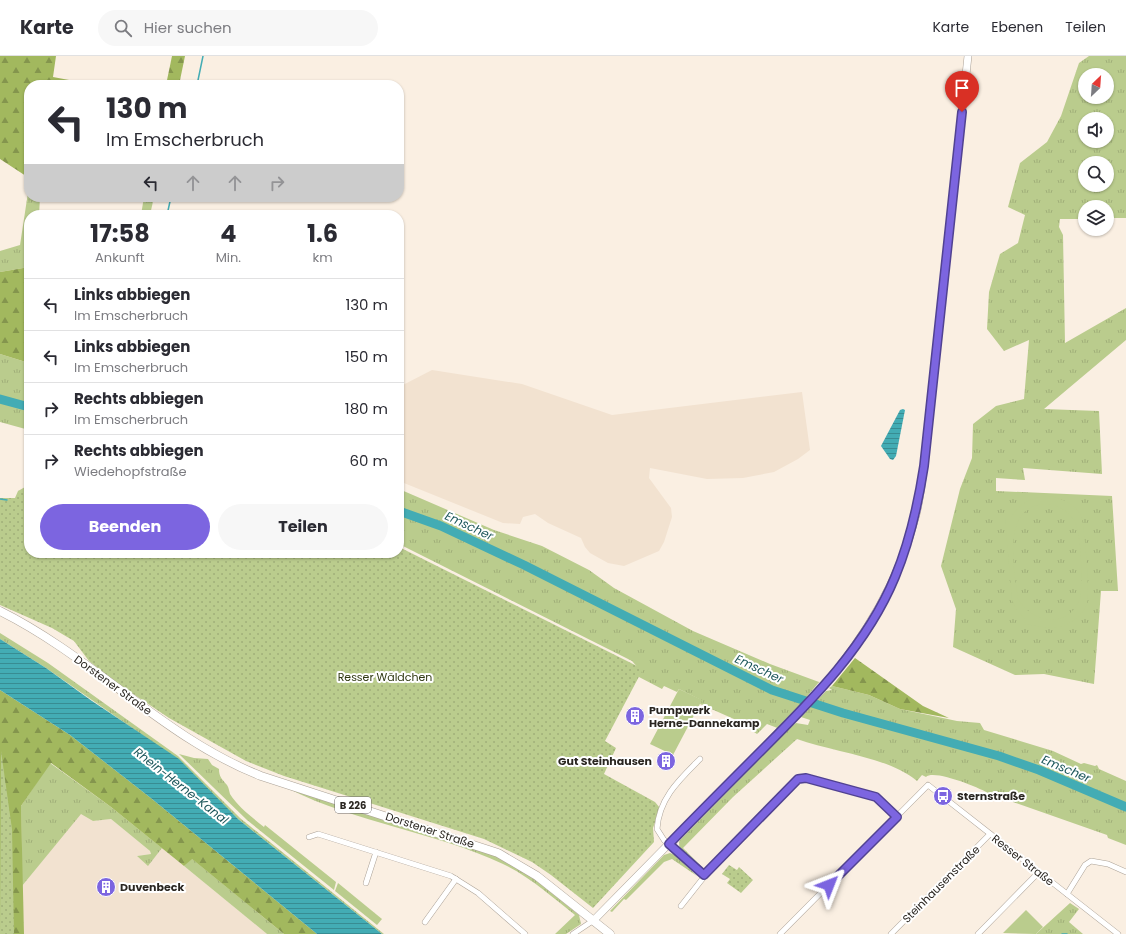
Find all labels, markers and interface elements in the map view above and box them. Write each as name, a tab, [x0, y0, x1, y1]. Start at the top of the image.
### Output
search box	[98, 10, 378, 46]
text: Karte	[20, 14, 74, 41]
icon: search	[112, 17, 134, 39]
text: Hier suchen	[144, 17, 232, 38]
text: Karte	[932, 17, 969, 37]
text: Ebenen	[991, 17, 1043, 37]
text: Teilen	[1065, 17, 1106, 37]
north arrow	[1078, 68, 1114, 104]
map controls	[1078, 68, 1114, 236]
pin	[945, 71, 979, 112]
icon: arrive	[951, 77, 973, 99]
text: 130 m	[106, 89, 187, 128]
icon: left	[40, 96, 92, 148]
button: sound	[1078, 112, 1114, 148]
text: Im Emscherbruch	[106, 127, 264, 152]
button: search	[1078, 156, 1114, 192]
icon: left	[140, 172, 162, 194]
icon: ahead	[182, 172, 204, 194]
icon: ahead	[224, 172, 246, 194]
icon: right	[266, 172, 288, 194]
button: layers	[1078, 200, 1114, 236]
text: 17:58	[90, 217, 150, 250]
text: 4	[220, 217, 236, 250]
text: 1.6	[307, 217, 338, 250]
text: Ankunft	[95, 248, 145, 267]
text: Min.	[216, 248, 241, 267]
text: km	[312, 248, 333, 267]
text: Links abbiegen	[74, 284, 190, 305]
icon: left	[40, 294, 62, 316]
text: 130 m	[345, 294, 388, 315]
text: Im Emscherbruch	[74, 306, 188, 325]
text: Links abbiegen	[74, 336, 190, 357]
icon: left	[40, 346, 62, 368]
text: 150 m	[345, 346, 388, 367]
text: Im Emscherbruch	[74, 358, 188, 377]
text: Rechts abbiegen	[74, 388, 204, 409]
icon: right	[40, 398, 62, 420]
text: 180 m	[345, 398, 388, 419]
text: Im Emscherbruch	[74, 410, 188, 429]
text: Rechts abbiegen	[74, 440, 204, 461]
icon: right	[40, 450, 62, 472]
text: 60 m	[350, 450, 388, 471]
text: Wiedehopfstraße	[74, 462, 187, 481]
button: Beenden	[40, 504, 210, 550]
button: Teilen	[218, 504, 388, 550]
water label: Emscher	[442, 507, 497, 544]
water label: Emscher	[732, 650, 787, 687]
street label: Dorstener Straße	[71, 651, 155, 719]
park label: Resser Wäldchen	[338, 669, 432, 685]
place label: Pumpwerk Herne-Dannekamp	[649, 702, 760, 731]
building icon: Pumpwerk Herne-Dannekamp	[624, 705, 646, 727]
water label: Rhein-Herne-Kanal	[131, 743, 232, 828]
building icon: Gut Steinhausen	[655, 750, 677, 772]
water label: Emscher	[1039, 751, 1094, 787]
place label: Gut Steinhausen	[558, 753, 652, 769]
bus stop icon: Sternstraße	[932, 785, 954, 807]
place label: Sternstraße	[957, 788, 1025, 804]
road number: B 226	[335, 797, 371, 813]
street label: Dorstener Straße	[383, 808, 477, 852]
street label: Resser Straße	[988, 831, 1058, 890]
street label: Steinhausenstraße	[899, 842, 983, 926]
position arrow	[808, 864, 850, 906]
building icon: Duvenbeck	[95, 876, 117, 898]
place label: Duvenbeck	[120, 879, 184, 895]

